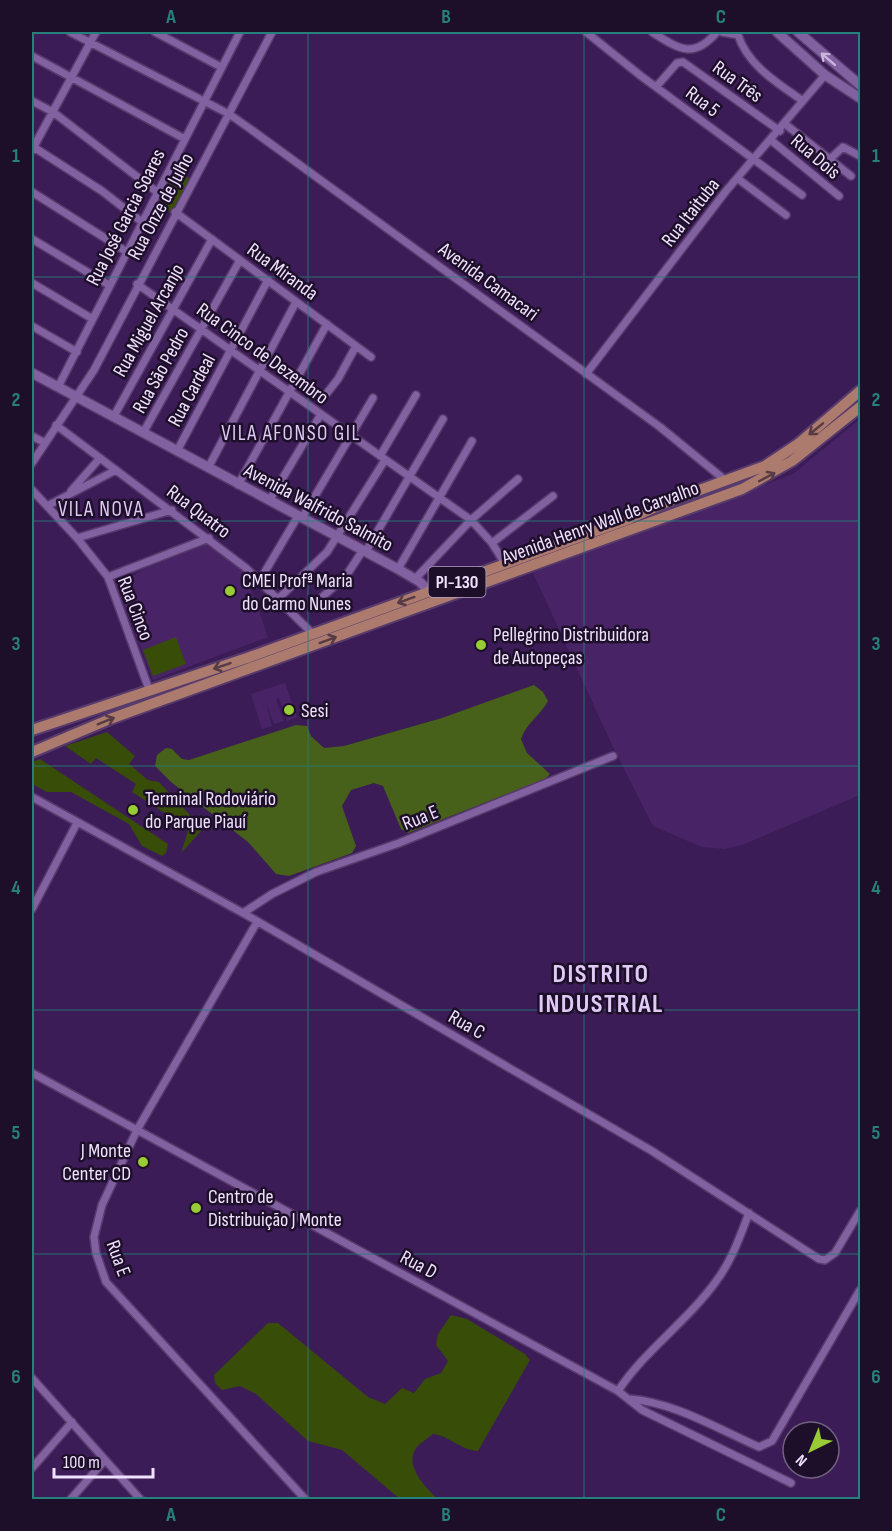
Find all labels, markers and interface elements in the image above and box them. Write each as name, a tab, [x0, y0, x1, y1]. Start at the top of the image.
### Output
text: A	[165, 5, 176, 29]
text: B	[441, 5, 451, 29]
text: C	[716, 5, 726, 29]
one-way arrow	[821, 52, 836, 66]
street label: Rua Três	[708, 56, 767, 108]
street label: Rua 5	[681, 81, 724, 122]
street label: Rua Dois	[786, 129, 845, 184]
text: 1	[12, 144, 20, 168]
text: 1	[872, 144, 880, 168]
street label: Rua José Garcia Soares	[81, 145, 171, 290]
street label: Rua Onze de Julho	[123, 149, 199, 264]
street label: Rua Itaituba	[657, 174, 725, 252]
street label: Avenida Camacari	[433, 237, 543, 326]
street label: Rua Miranda	[242, 238, 323, 306]
street label: Rua Miguel Arcanjo	[108, 260, 190, 381]
street label: Rua Cinco de Dezembro	[192, 298, 333, 410]
street label: Rua São Pedro	[127, 323, 194, 418]
street label: Rua Cardeal	[163, 350, 221, 431]
text: 2	[12, 388, 20, 412]
text: 2	[872, 388, 880, 412]
district label: VILA AFONSO GIL	[221, 421, 361, 446]
one-way arrow	[808, 422, 824, 435]
street label: Avenida Walfrido Salmito	[239, 458, 397, 557]
one-way arrow	[757, 471, 775, 482]
street label: Avenida Henry Wall de Carvalho	[498, 476, 702, 570]
street label: Rua Quatro	[162, 480, 235, 544]
district label: VILA NOVA	[58, 497, 144, 522]
road number: PI-130	[428, 567, 486, 597]
place label: CMEI Profª Maria do Carmo Nunes	[242, 569, 353, 616]
street label: Rua Cinco	[112, 573, 158, 644]
marker: CMEI Profª Maria do Carmo Nunes	[223, 584, 237, 598]
one-way arrow	[397, 595, 415, 606]
place label: Pellegrino Distribuidora de Autopeças	[493, 623, 649, 670]
text: 3	[12, 632, 21, 656]
text: 3	[872, 632, 881, 656]
one-way arrow	[318, 634, 337, 645]
marker: Pellegrino Distribuidora de Autopeças	[474, 638, 488, 652]
one-way arrow	[213, 662, 232, 673]
place label: Sesi	[301, 699, 329, 723]
marker: Sesi	[282, 703, 296, 717]
one-way arrow	[96, 715, 114, 726]
place label: Terminal Rodoviário do Parque Piauí	[145, 787, 276, 834]
street label: Rua E	[399, 800, 442, 836]
marker: Terminal Rodoviário do Parque Piauí	[126, 803, 140, 817]
text: 4	[11, 876, 21, 900]
text: 4	[871, 876, 881, 900]
district label: DISTRITO INDUSTRIAL	[538, 959, 664, 1020]
street label: Rua C	[444, 1005, 489, 1045]
text: 5	[12, 1121, 21, 1145]
text: 5	[872, 1121, 881, 1145]
place label: J Monte Center CD	[62, 1139, 131, 1186]
marker: J Monte Center CD	[136, 1155, 150, 1169]
place label: Centro de Distribuição J Monte	[208, 1185, 342, 1232]
marker: Centro de Distribuição J Monte	[189, 1201, 203, 1215]
street label: Rua E	[101, 1237, 136, 1280]
street label: Rua D	[396, 1245, 441, 1284]
text: 6	[11, 1365, 21, 1389]
text: 6	[871, 1365, 881, 1389]
north arrow	[781, 1420, 841, 1480]
scale bar	[54, 1441, 153, 1479]
text: N	[792, 1450, 811, 1470]
text: 100 m	[63, 1452, 100, 1473]
text: A	[165, 1503, 176, 1527]
text: B	[441, 1503, 451, 1527]
text: C	[716, 1503, 726, 1527]

